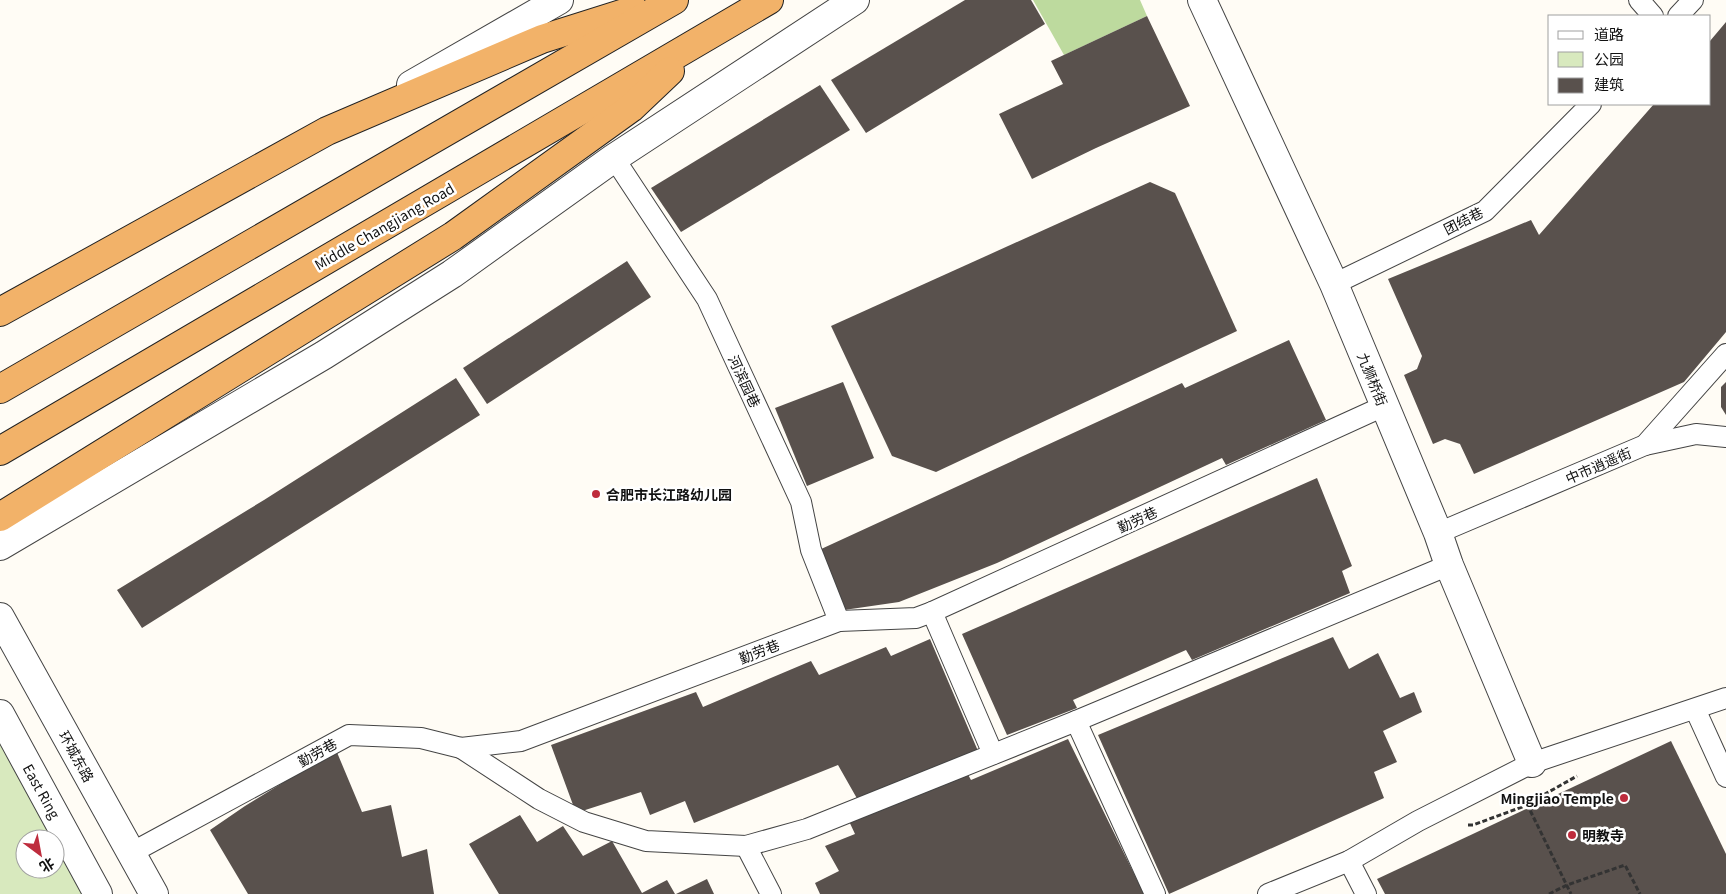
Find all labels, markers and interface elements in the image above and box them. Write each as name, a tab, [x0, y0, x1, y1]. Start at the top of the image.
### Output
legend	[1548, 15, 1711, 105]
text: 道路	[1594, 23, 1624, 44]
text: 公园	[1594, 48, 1624, 69]
text: 建筑	[1594, 73, 1624, 94]
street label: Middle Changjiang Road	[310, 178, 458, 274]
street label: 团结巷	[1440, 202, 1486, 238]
street label: 九狮桥街	[1353, 349, 1393, 409]
street label: 河滨园巷	[724, 351, 766, 411]
street label: 中市逍遥街	[1562, 442, 1634, 488]
place label: 合肥市长江路幼儿园	[606, 484, 732, 504]
marker: 合肥市长江路幼儿园	[590, 488, 602, 500]
street label: 勤劳巷	[1114, 501, 1160, 537]
street label: 勤劳巷	[736, 634, 782, 668]
street label: 环城东路	[55, 727, 99, 785]
street label: 勤劳巷	[294, 733, 340, 771]
street label: East Ring	[19, 760, 65, 822]
place label: Mingjiao Temple	[1500, 788, 1614, 808]
marker: Mingjiao Temple	[1618, 792, 1630, 804]
place label: 明教寺	[1582, 825, 1624, 845]
north arrow	[15, 829, 65, 879]
marker: 明教寺	[1566, 829, 1578, 841]
text: 北	[36, 854, 59, 878]

